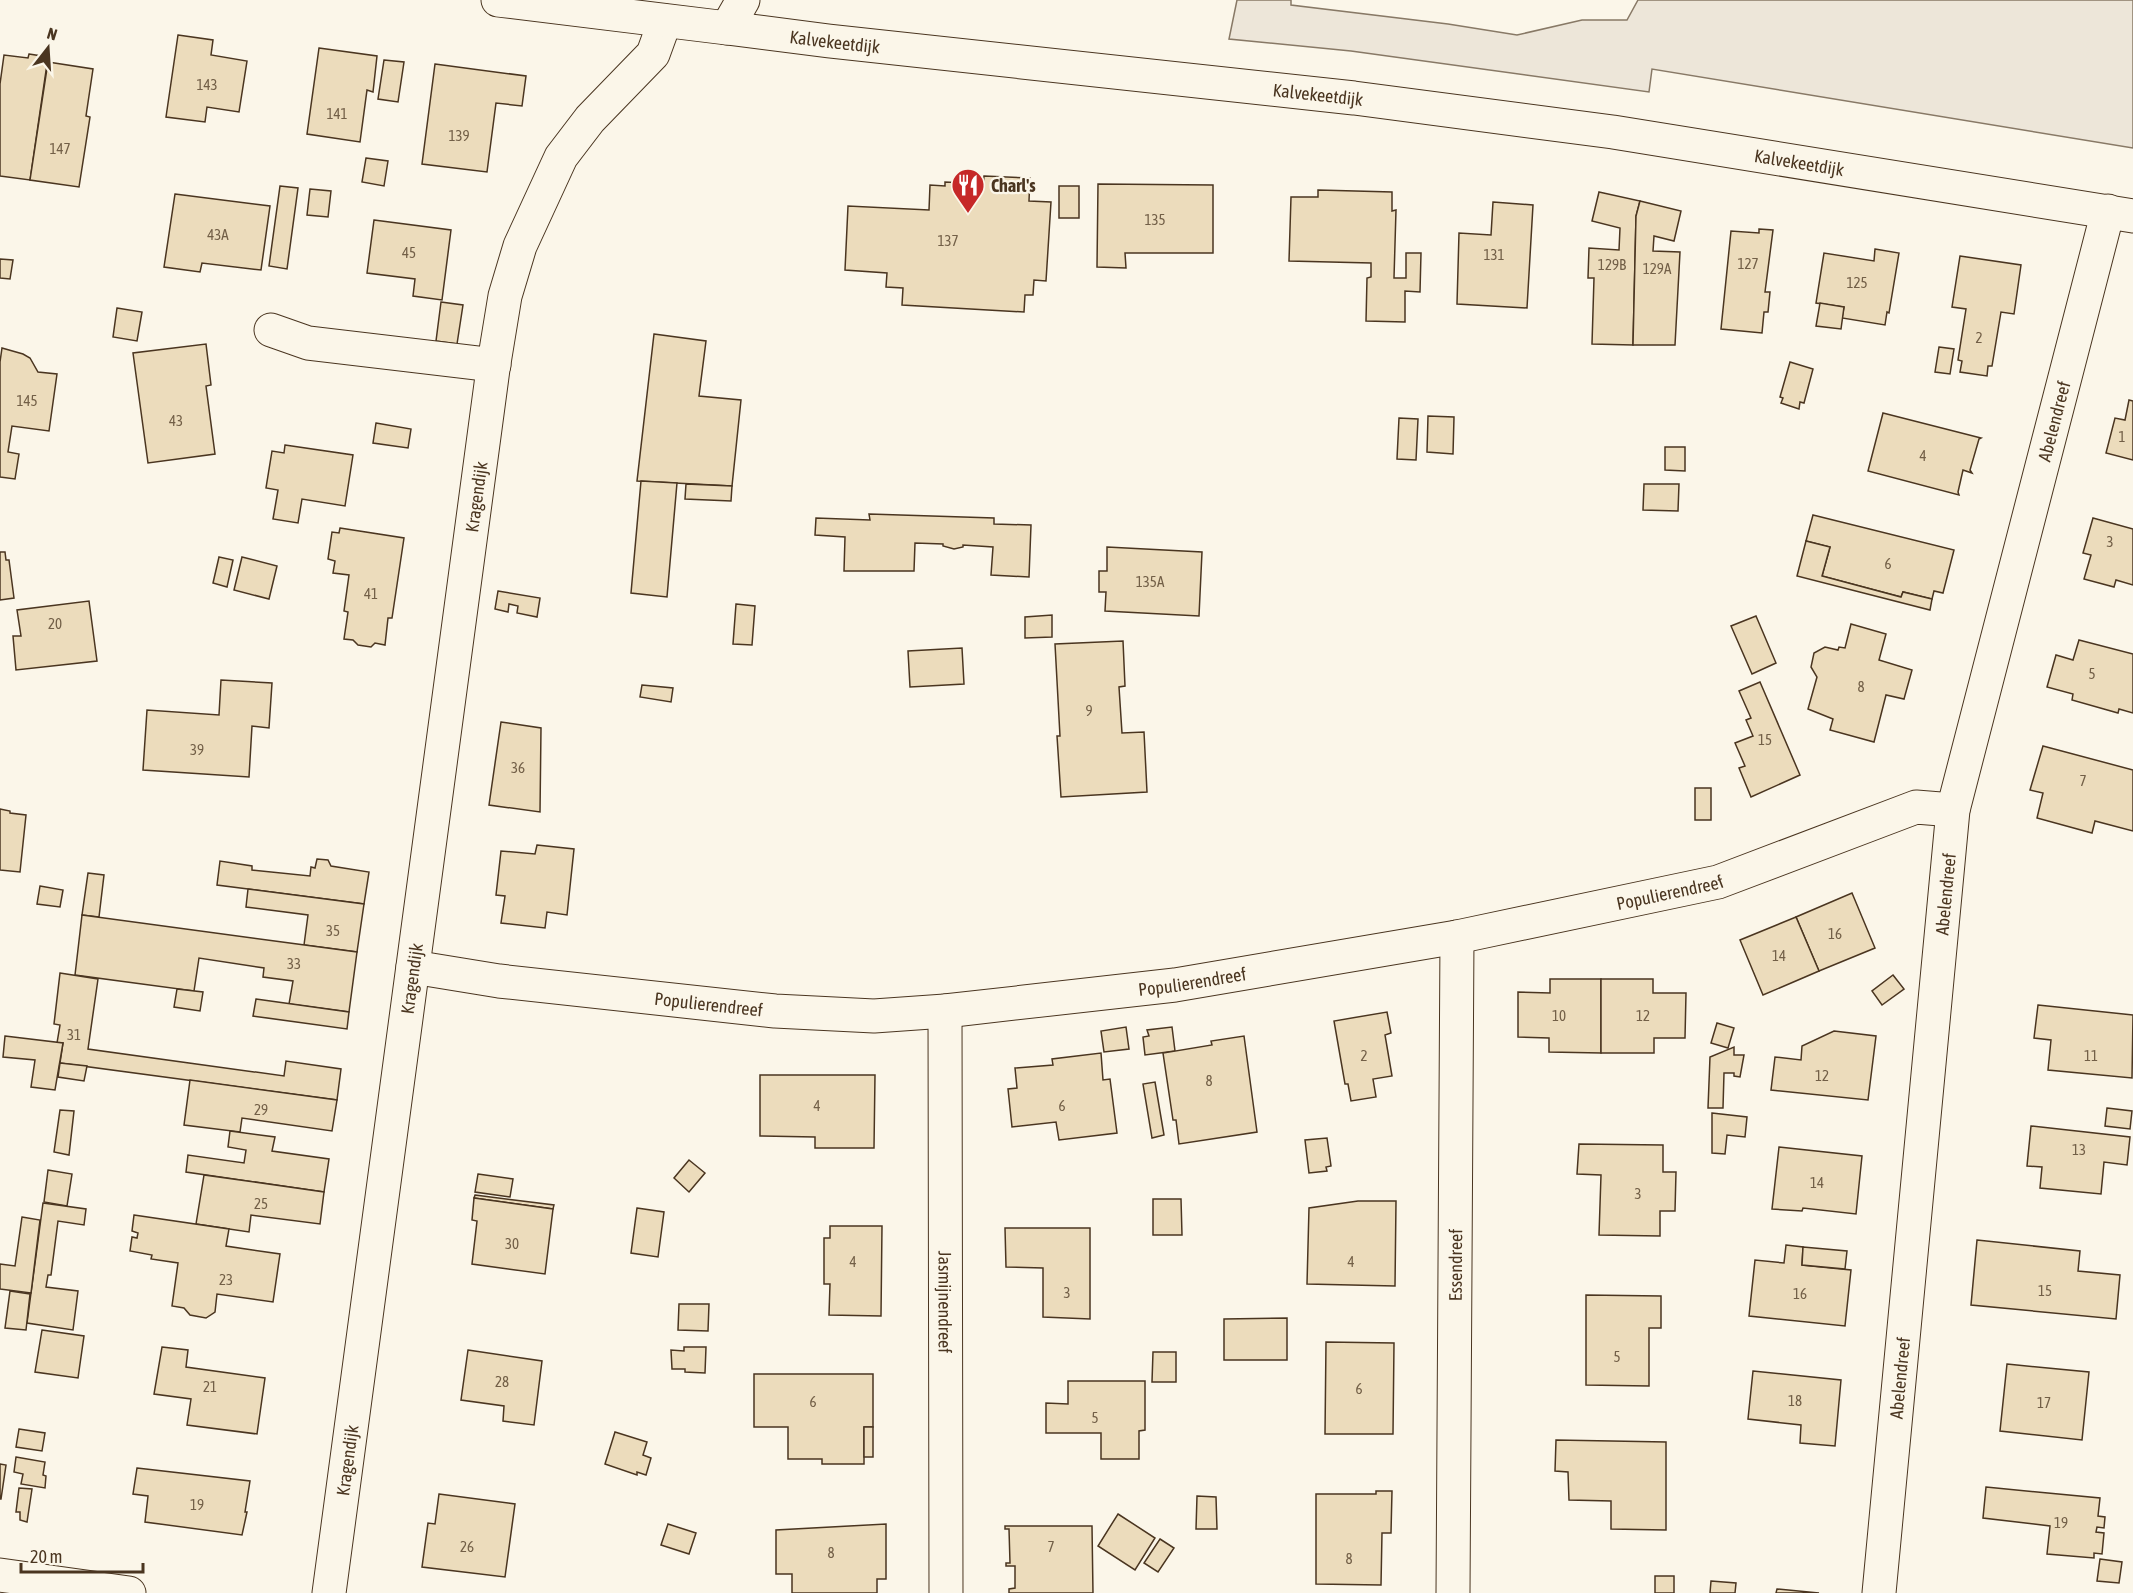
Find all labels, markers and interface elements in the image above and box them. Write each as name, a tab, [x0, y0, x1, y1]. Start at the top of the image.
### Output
north arrow	[18, 18, 78, 78]
text: N	[45, 24, 60, 44]
street label: Kalvekeetdijk	[789, 26, 881, 57]
house number: 143	[196, 76, 218, 93]
street label: Kalvekeetdijk	[1272, 79, 1364, 110]
house number: 141	[326, 105, 348, 122]
house number: 139	[448, 127, 470, 144]
house number: 147	[49, 140, 71, 157]
street label: Kalvekeetdijk	[1753, 144, 1846, 180]
restaurant icon: Charl's	[950, 167, 986, 214]
place label: Charl's	[991, 175, 1036, 196]
house number: 135	[1144, 211, 1166, 228]
house number: 43A	[207, 226, 229, 243]
house number: 137	[937, 232, 959, 249]
house number: 45	[402, 244, 416, 261]
house number: 131	[1483, 246, 1505, 263]
house number: 127	[1737, 255, 1759, 272]
house number: 129B	[1598, 256, 1626, 273]
house number: 129A	[1643, 260, 1672, 277]
house number: 125	[1846, 274, 1868, 291]
house number: 2	[1975, 329, 1983, 346]
street label: Abelendreef	[2033, 379, 2074, 464]
house number: 145	[16, 392, 38, 409]
house number: 43	[169, 412, 183, 429]
house number: 1	[2118, 428, 2126, 445]
house number: 4	[1919, 447, 1927, 464]
street label: Kragendijk	[461, 460, 491, 533]
house number: 3	[2106, 533, 2114, 550]
house number: 6	[1884, 555, 1892, 572]
house number: 135A	[1136, 573, 1165, 590]
house number: 41	[364, 585, 378, 602]
house number: 20	[48, 615, 62, 632]
house number: 5	[2088, 665, 2096, 682]
house number: 8	[1857, 678, 1865, 695]
house number: 9	[1085, 702, 1093, 719]
house number: 15	[1758, 731, 1772, 748]
house number: 39	[190, 741, 204, 758]
house number: 36	[511, 759, 525, 776]
house number: 7	[2079, 772, 2087, 789]
street label: Abelendreef	[1931, 852, 1959, 936]
street label: Populierendreef	[1614, 870, 1727, 914]
house number: 35	[326, 922, 340, 939]
house number: 16	[1828, 925, 1842, 942]
street label: Kragendijk	[396, 942, 426, 1015]
house number: 14	[1772, 947, 1786, 964]
house number: 33	[287, 955, 301, 972]
street label: Populierendreef	[1137, 963, 1248, 1000]
street label: Populierendreef	[653, 987, 764, 1020]
house number: 10	[1552, 1007, 1566, 1024]
house number: 12	[1636, 1007, 1650, 1024]
house number: 31	[67, 1026, 81, 1043]
house number: 2	[1360, 1047, 1368, 1064]
house number: 11	[2084, 1047, 2098, 1064]
house number: 12	[1815, 1067, 1829, 1084]
house number: 8	[1205, 1072, 1213, 1089]
house number: 4	[813, 1097, 821, 1114]
house number: 6	[1058, 1097, 1066, 1114]
house number: 29	[254, 1101, 268, 1118]
house number: 13	[2072, 1141, 2086, 1158]
house number: 14	[1810, 1174, 1824, 1191]
house number: 3	[1634, 1185, 1642, 1202]
house number: 25	[254, 1195, 268, 1212]
street label: Essendreef	[1444, 1229, 1466, 1301]
house number: 30	[505, 1235, 519, 1252]
street label: Jasmijnendreef	[935, 1251, 956, 1353]
house number: 4	[849, 1253, 857, 1270]
house number: 4	[1347, 1253, 1355, 1270]
house number: 23	[219, 1271, 233, 1288]
house number: 15	[2038, 1282, 2052, 1299]
house number: 3	[1063, 1284, 1071, 1301]
house number: 16	[1793, 1285, 1807, 1302]
street label: Abelendreef	[1885, 1336, 1914, 1420]
house number: 5	[1613, 1348, 1621, 1365]
house number: 28	[495, 1373, 509, 1390]
house number: 21	[203, 1378, 217, 1395]
house number: 6	[1355, 1380, 1363, 1397]
house number: 18	[1788, 1392, 1802, 1409]
house number: 6	[809, 1393, 817, 1410]
house number: 17	[2037, 1394, 2051, 1411]
house number: 5	[1091, 1409, 1099, 1426]
street label: Kragendijk	[332, 1423, 362, 1497]
house number: 19	[190, 1496, 204, 1513]
house number: 19	[2054, 1514, 2068, 1531]
scale bar	[21, 1536, 142, 1574]
house number: 26	[460, 1538, 474, 1555]
house number: 7	[1047, 1538, 1055, 1555]
house number: 8	[827, 1544, 835, 1561]
text: 20 m	[30, 1546, 62, 1567]
house number: 8	[1345, 1550, 1353, 1567]

